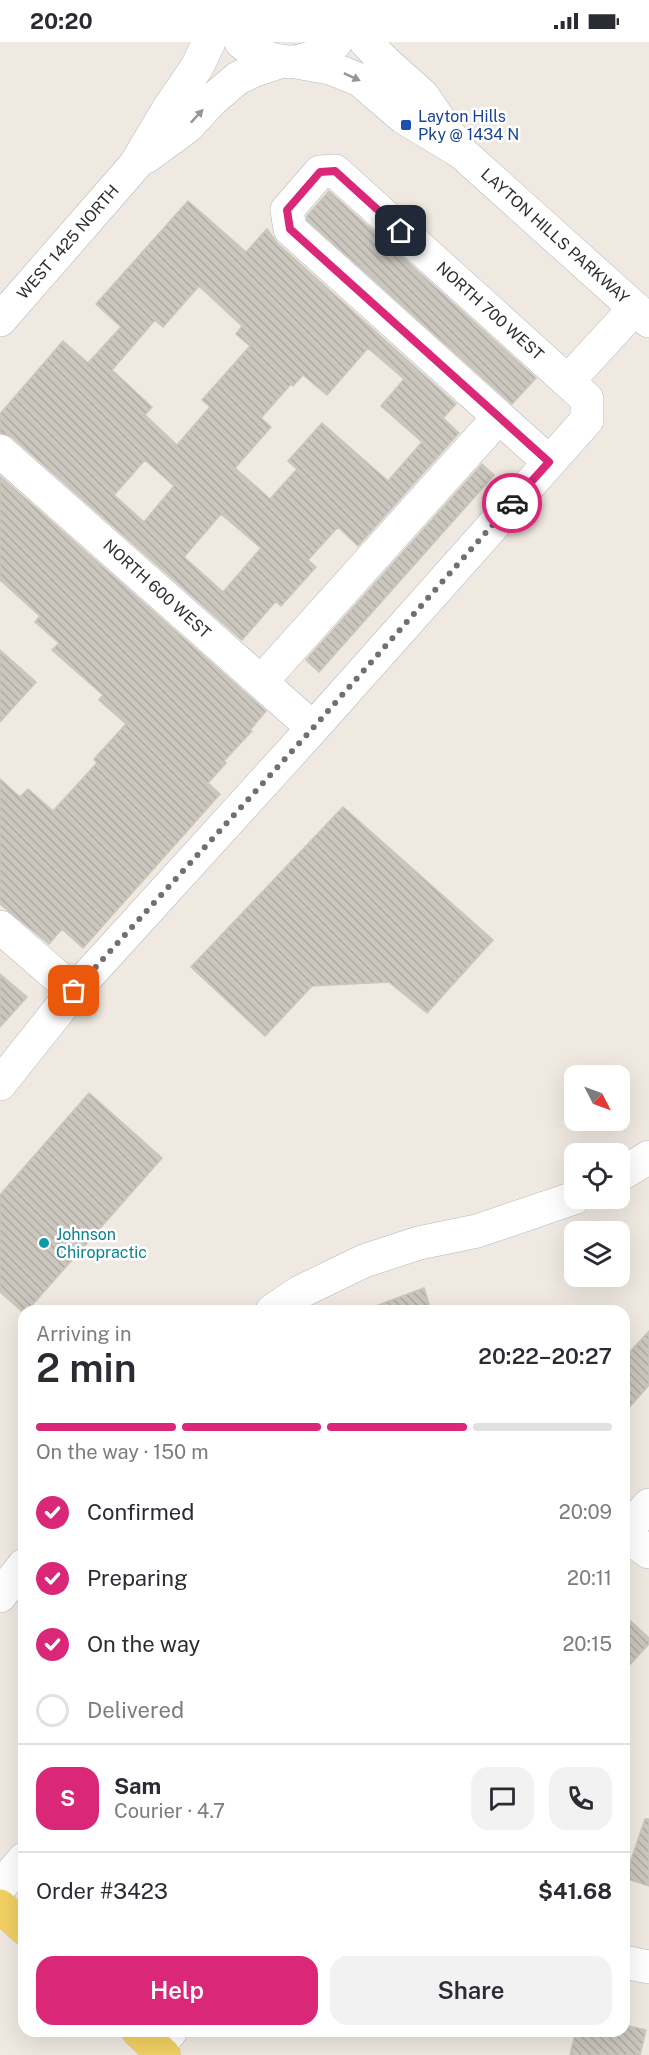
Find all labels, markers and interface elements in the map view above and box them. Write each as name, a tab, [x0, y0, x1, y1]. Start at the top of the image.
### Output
text: 20:20	[30, 8, 93, 34]
one-way arrow	[343, 72, 360, 81]
place label: Layton Hills Pky @ 1434 N	[418, 107, 519, 144]
one-way arrow	[190, 108, 204, 123]
marker: Layton Hills Pky @ 1434 N	[399, 118, 413, 132]
street label: LAYTON HILLS PARKWAY	[477, 164, 633, 308]
street label: WEST 1425 NORTH	[13, 181, 123, 303]
pin	[375, 205, 426, 256]
icon: home	[384, 214, 417, 247]
street label: NORTH 700 WEST	[433, 258, 548, 364]
courier	[482, 473, 542, 533]
icon: car	[496, 487, 529, 520]
street label: NORTH 600 WEST	[99, 536, 215, 643]
pin	[48, 965, 99, 1016]
icon: bag	[57, 974, 90, 1007]
north arrow	[564, 1065, 630, 1131]
map controls	[564, 1065, 630, 1287]
button: locate	[564, 1143, 630, 1209]
button: layers	[564, 1221, 630, 1287]
place label: Johnson Chiropractic	[56, 1225, 147, 1262]
marker: Johnson Chiropractic	[37, 1236, 51, 1250]
text: Arriving in	[36, 1322, 131, 1346]
text: 20:22–20:27	[478, 1343, 612, 1369]
text: 2 min	[36, 1345, 137, 1391]
text: On the way · 150 m	[36, 1440, 208, 1464]
icon: check	[36, 1496, 69, 1529]
text: Confirmed	[87, 1499, 194, 1525]
text: 20:09	[559, 1500, 612, 1524]
icon: check	[36, 1562, 69, 1595]
text: Preparing	[87, 1565, 188, 1591]
text: 20:11	[567, 1566, 612, 1590]
icon: check	[36, 1628, 69, 1661]
text: On the way	[87, 1631, 200, 1657]
text: 20:15	[562, 1632, 612, 1656]
text: Delivered	[87, 1697, 184, 1723]
button: chat	[471, 1767, 534, 1830]
button: phone	[549, 1767, 612, 1830]
text: Sam	[114, 1773, 161, 1799]
text: S	[60, 1785, 75, 1811]
text: Courier · 4.7	[114, 1799, 225, 1823]
text: Order #3423	[36, 1878, 168, 1904]
text: $41.68	[538, 1878, 612, 1904]
button: Help	[36, 1956, 318, 2025]
button: Share	[330, 1956, 612, 2025]

